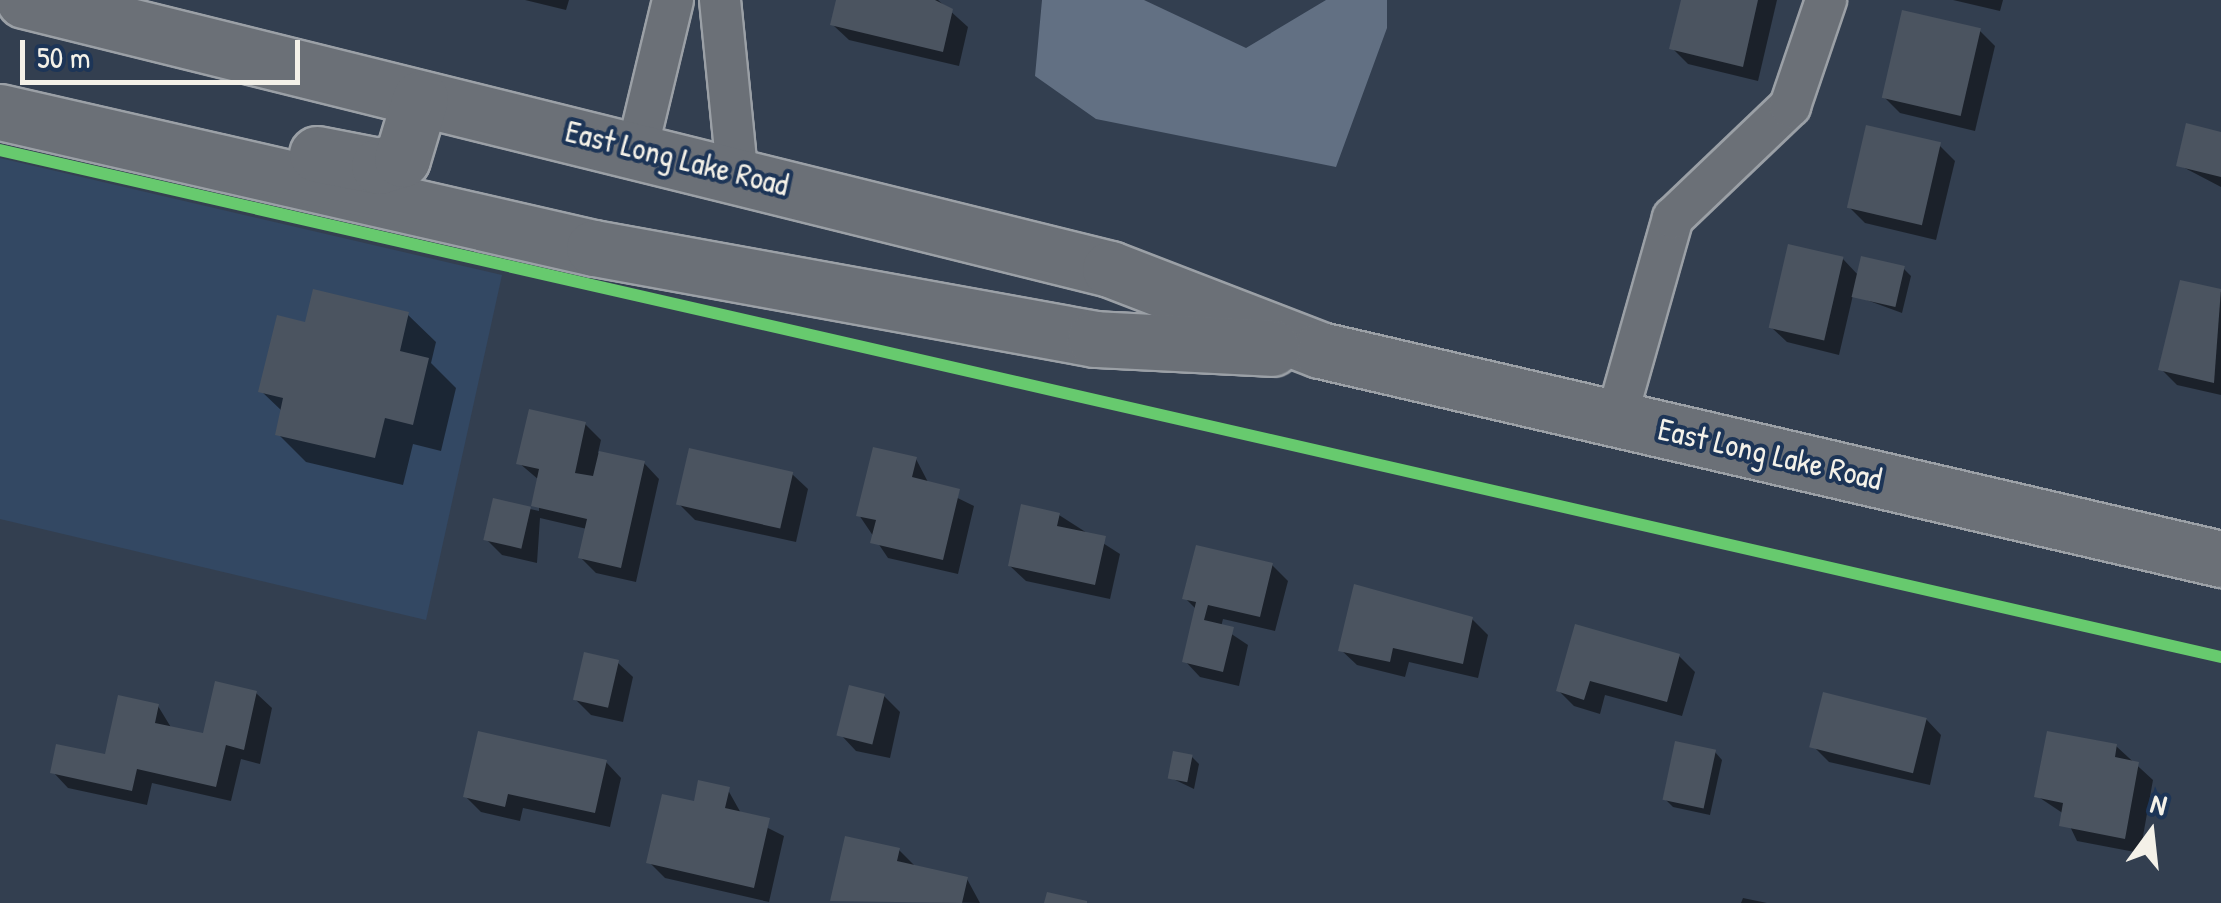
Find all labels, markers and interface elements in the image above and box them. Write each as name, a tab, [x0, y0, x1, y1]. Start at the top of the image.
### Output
scale bar	[25, 20, 305, 82]
text: 50 m	[37, 37, 90, 77]
street label: East Long Lake Road	[561, 112, 793, 204]
street label: East Long Lake Road	[1654, 410, 1886, 498]
north arrow	[2101, 783, 2201, 883]
text: N	[2147, 784, 2171, 824]

